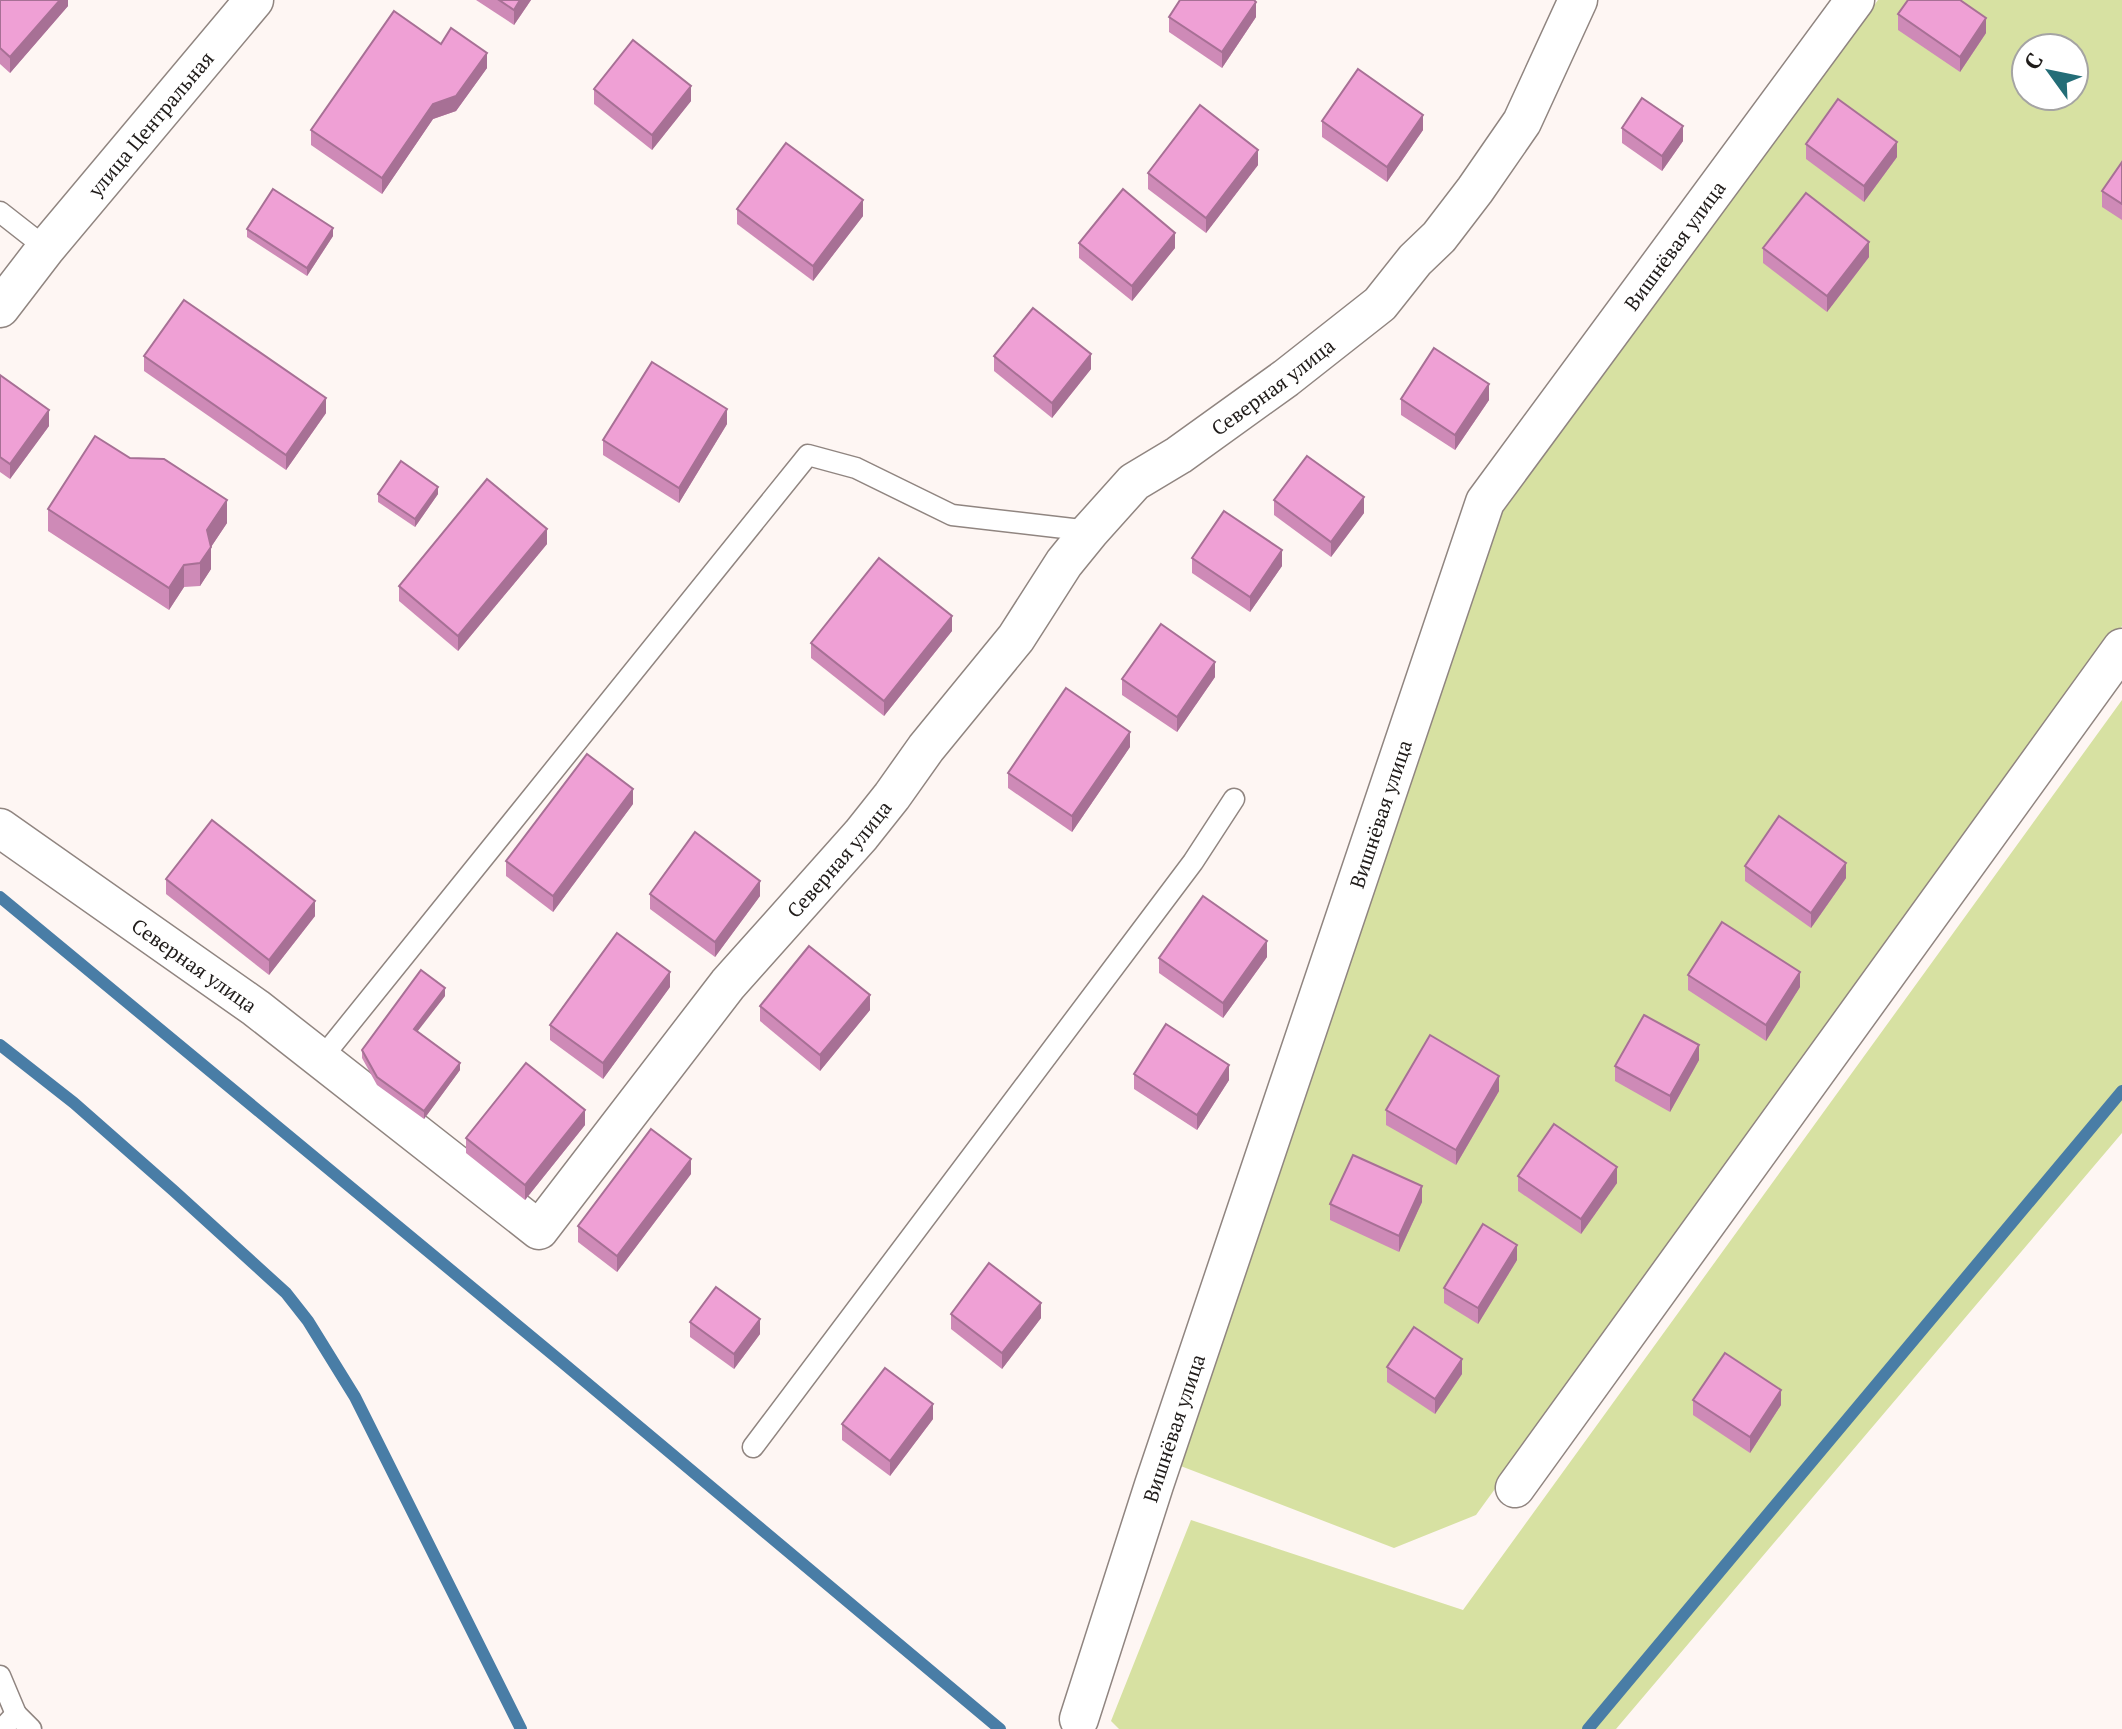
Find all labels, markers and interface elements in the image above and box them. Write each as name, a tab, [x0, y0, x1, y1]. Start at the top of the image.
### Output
north arrow	[2010, 32, 2090, 112]
street label: улица Центральная	[81, 45, 219, 203]
text: С	[2017, 47, 2049, 75]
street label: Вишнёвая улица	[1617, 175, 1731, 316]
street label: Северная улица	[1205, 332, 1340, 441]
street label: Вишнёвая улица	[1343, 736, 1418, 891]
street label: Северная улица	[780, 794, 897, 923]
street label: Северная улица	[127, 911, 263, 1018]
street label: Вишнёвая улица	[1136, 1350, 1211, 1505]

